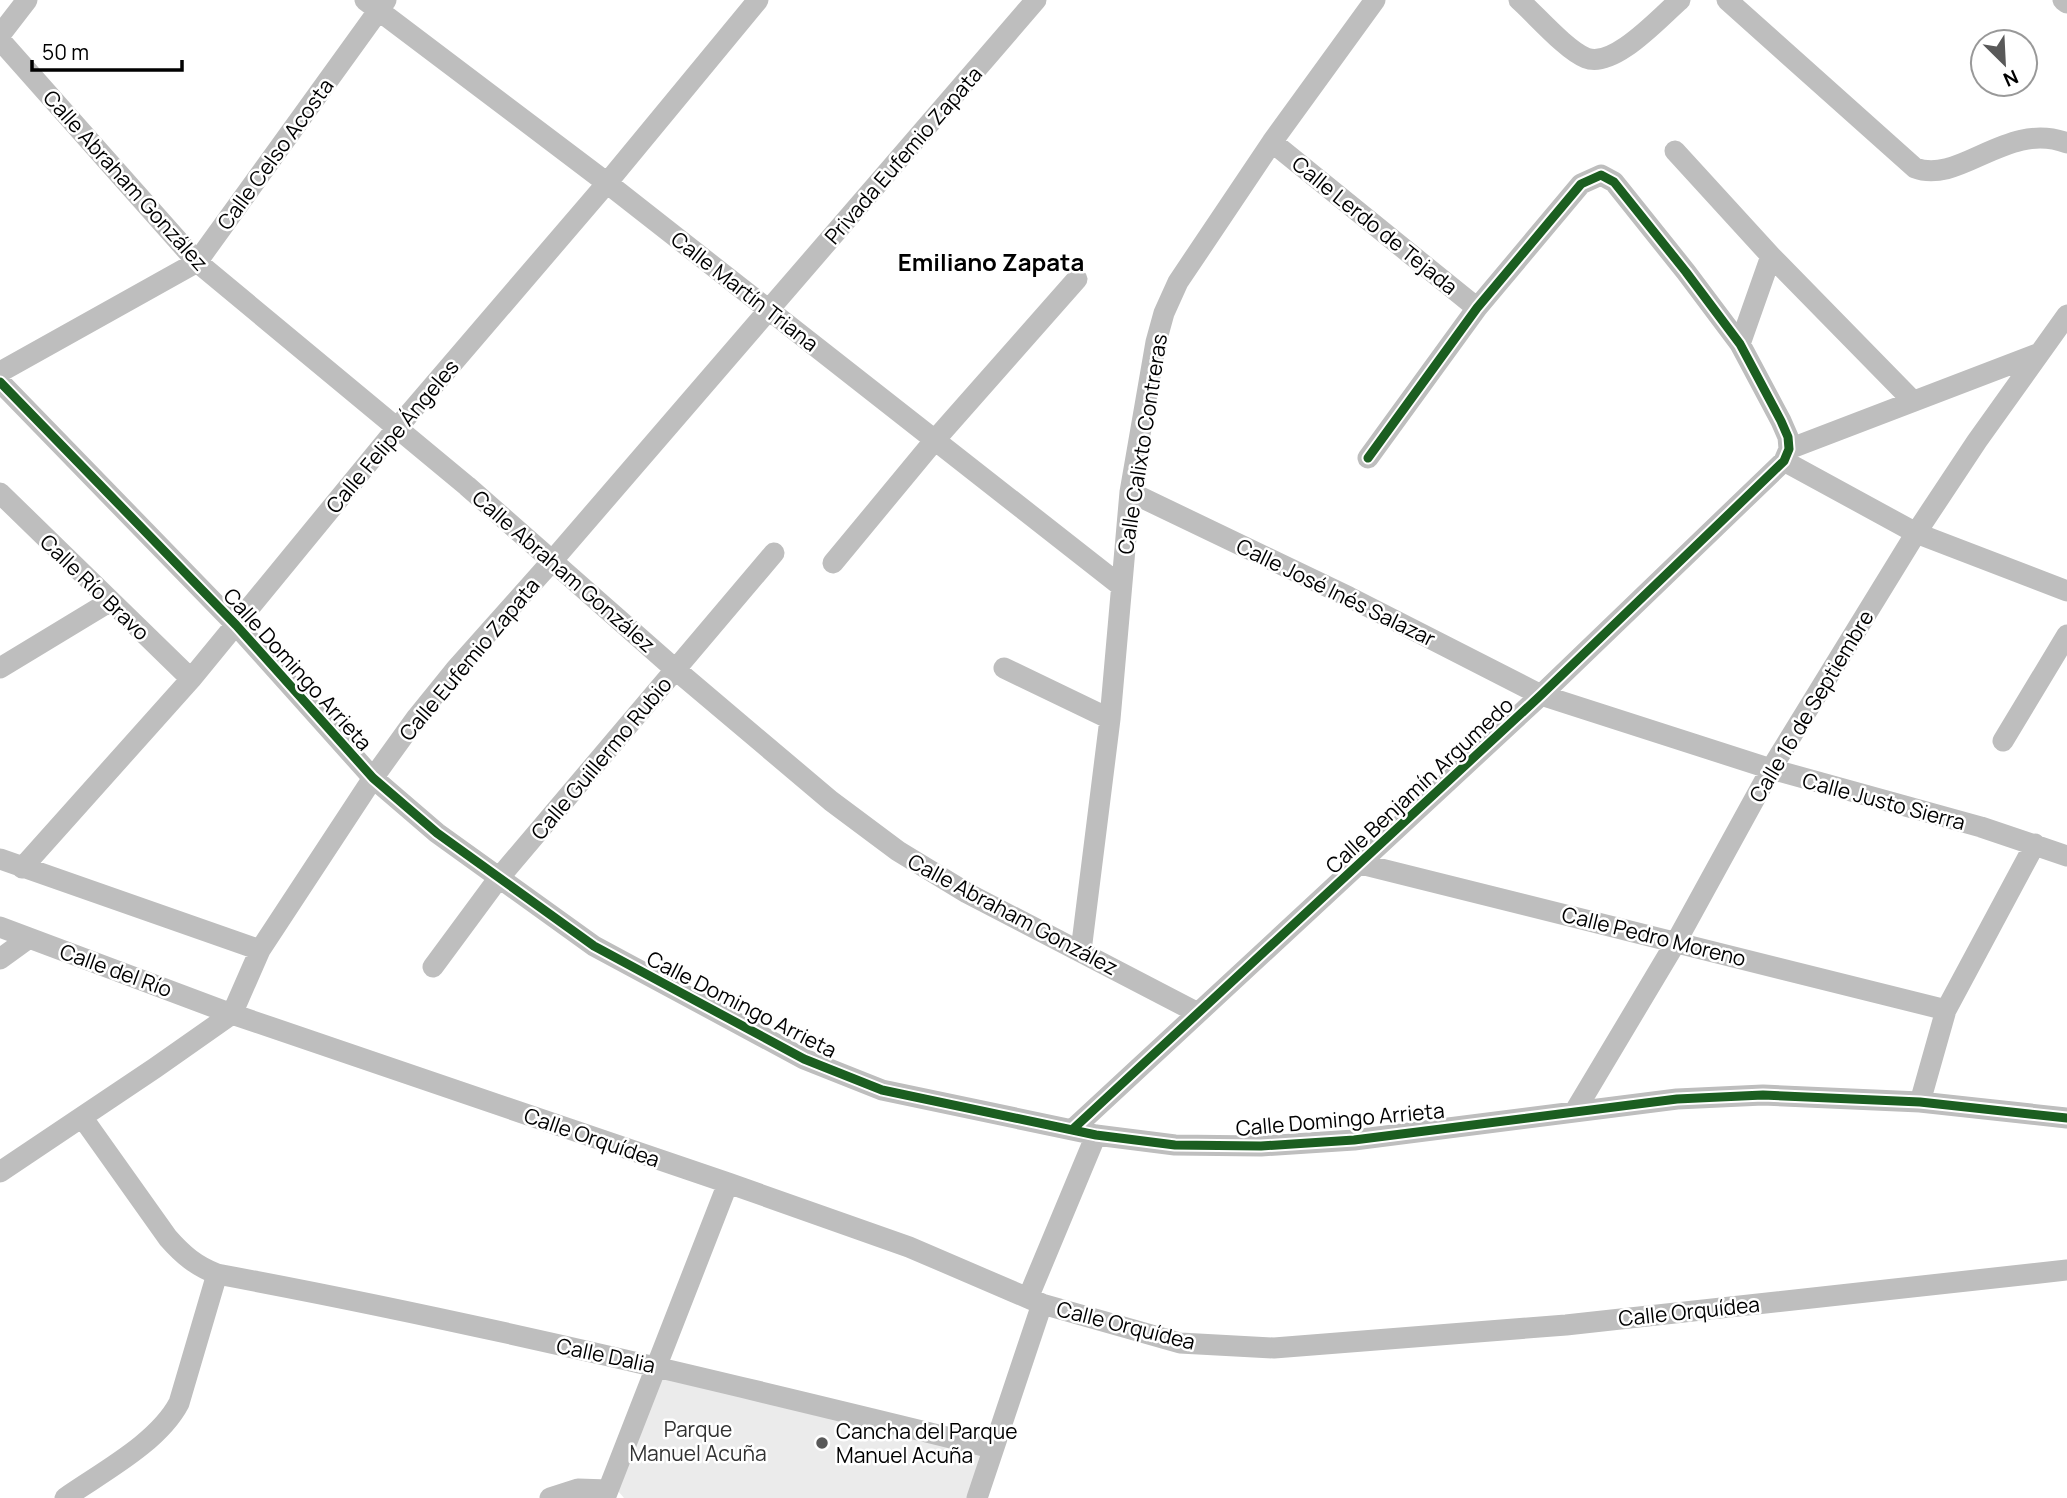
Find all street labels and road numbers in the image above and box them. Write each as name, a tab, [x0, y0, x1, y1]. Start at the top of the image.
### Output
street label: Privada Eufemio Zapata	[818, 60, 988, 250]
street label: Calle Celso Acosta	[211, 73, 339, 235]
street label: Calle Abraham González	[37, 84, 215, 276]
street label: Calle Lerdo de Tejada	[1286, 149, 1464, 301]
street label: Calle Martín Triana	[666, 225, 824, 357]
street label: Calle Calixto Contreras	[1111, 332, 1173, 556]
street label: Calle Felipe Ángeles	[319, 353, 465, 519]
street label: Calle Abraham González	[467, 484, 661, 658]
street label: Calle Río Bravo	[34, 528, 156, 646]
street label: Calle José Inés Salazar	[1232, 532, 1441, 653]
street label: Calle Eufemio Zapata	[393, 572, 545, 746]
street label: Calle Domingo Arrieta	[218, 582, 378, 756]
street label: Calle 16 de Septiembre	[1742, 605, 1880, 807]
street label: Calle Guillermo Rubio	[525, 671, 677, 845]
street label: Calle Benjamín Argumedo	[1319, 691, 1519, 879]
street label: Calle Justo Sierra	[1800, 766, 1968, 836]
street label: Calle Abraham González	[903, 847, 1123, 981]
street label: Calle Pedro Moreno	[1559, 900, 1749, 972]
street label: Calle del Río	[56, 937, 176, 1003]
street label: Calle Domingo Arrieta	[642, 944, 842, 1064]
street label: Calle Domingo Arrieta	[1234, 1096, 1446, 1142]
street label: Calle Orquídea	[520, 1101, 664, 1173]
street label: Calle Orquídea	[1617, 1290, 1761, 1332]
street label: Calle Orquídea	[1054, 1294, 1198, 1356]
street label: Calle Dalia	[554, 1331, 658, 1379]

